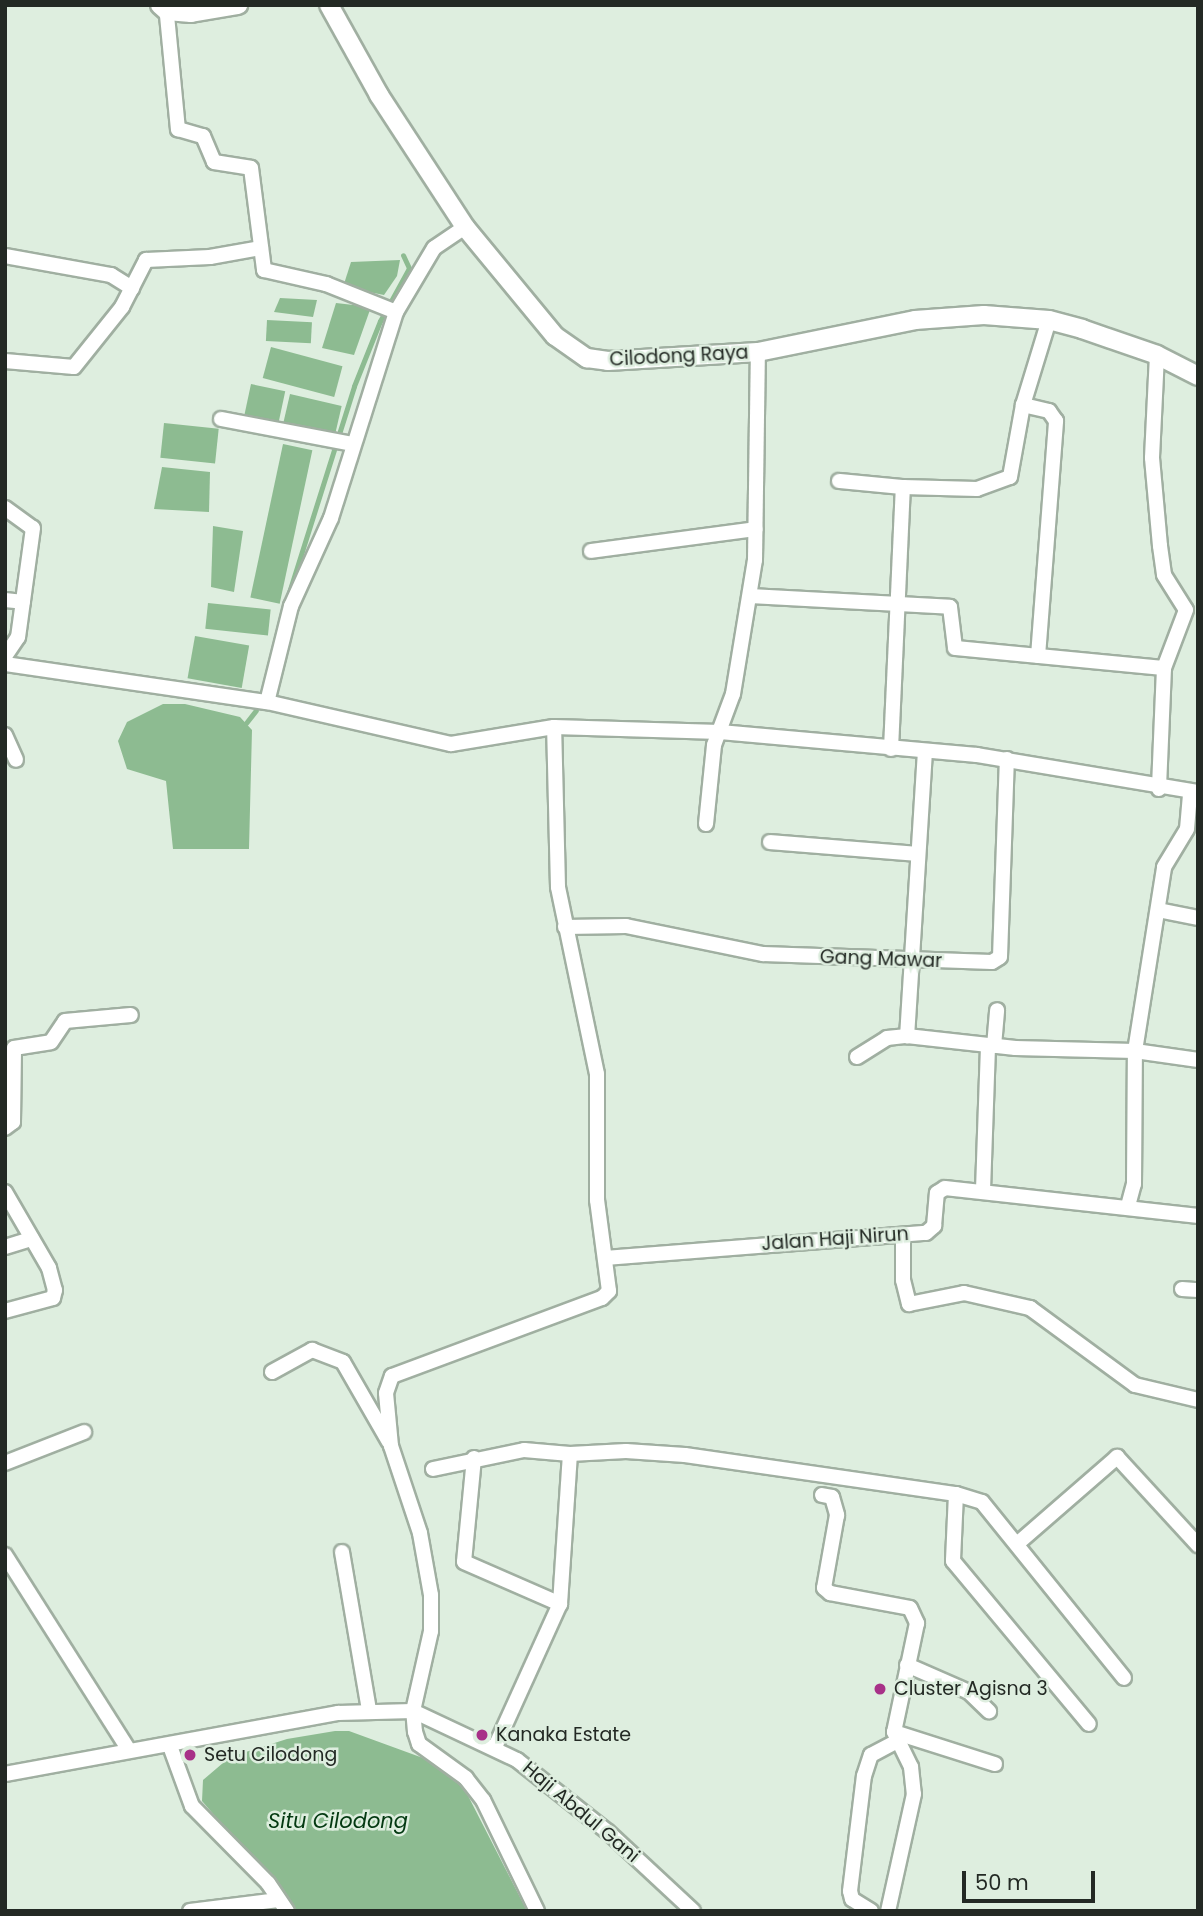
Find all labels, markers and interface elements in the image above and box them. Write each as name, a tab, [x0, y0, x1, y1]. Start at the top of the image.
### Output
street label: Cilodong Raya	[609, 341, 749, 371]
street label: Gang Mawar	[819, 945, 943, 973]
street label: Jalan Haji Nirun	[761, 1222, 909, 1256]
place label: Cluster Agisna 3	[894, 1678, 1048, 1700]
marker: Cluster Agisna 3	[872, 1681, 888, 1697]
place label: Kanaka Estate	[496, 1724, 631, 1746]
marker: Kanaka Estate	[474, 1727, 490, 1743]
place label: Setu Cilodong	[204, 1744, 337, 1766]
marker: Setu Cilodong	[182, 1747, 198, 1763]
street label: Haji Abdul Gani	[518, 1757, 644, 1867]
water label: Situ Cilodong	[268, 1808, 408, 1834]
scale bar	[965, 1856, 1098, 1900]
text: 50 m	[975, 1868, 1029, 1897]

